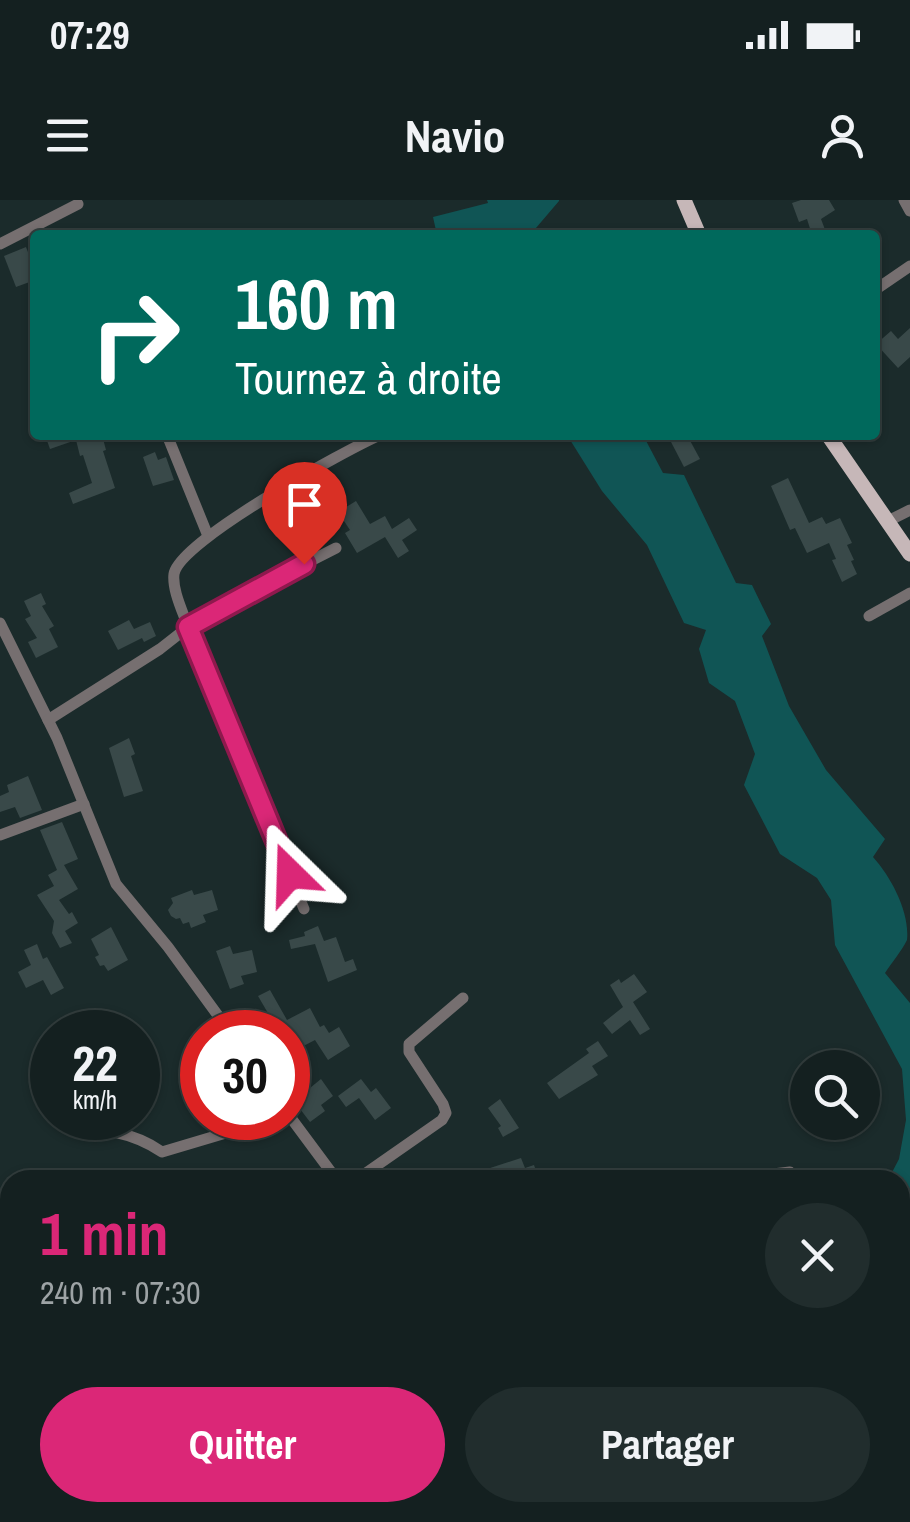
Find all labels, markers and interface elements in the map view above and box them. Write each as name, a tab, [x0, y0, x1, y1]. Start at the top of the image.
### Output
text: 07:29	[50, 10, 130, 61]
text: Navio	[405, 105, 505, 166]
icon: menu	[40, 108, 95, 163]
icon: person	[815, 108, 870, 163]
text: 160 m	[235, 257, 398, 351]
icon: right	[70, 270, 200, 400]
text: Tournez à droite	[235, 347, 502, 408]
pin	[262, 462, 347, 565]
icon: arrive	[277, 477, 332, 532]
position arrow	[238, 822, 342, 926]
speed limit sign: 30	[180, 1010, 310, 1140]
text: 22	[72, 1029, 118, 1097]
map controls	[790, 1050, 880, 1140]
button: search	[790, 1050, 880, 1140]
text: km/h	[73, 1083, 117, 1117]
text: 1 min	[40, 1193, 169, 1274]
button: close	[765, 1203, 870, 1308]
text: 240 m · 07:30	[40, 1271, 200, 1314]
button: Quitter	[40, 1387, 445, 1502]
button: Partager	[465, 1387, 870, 1502]

